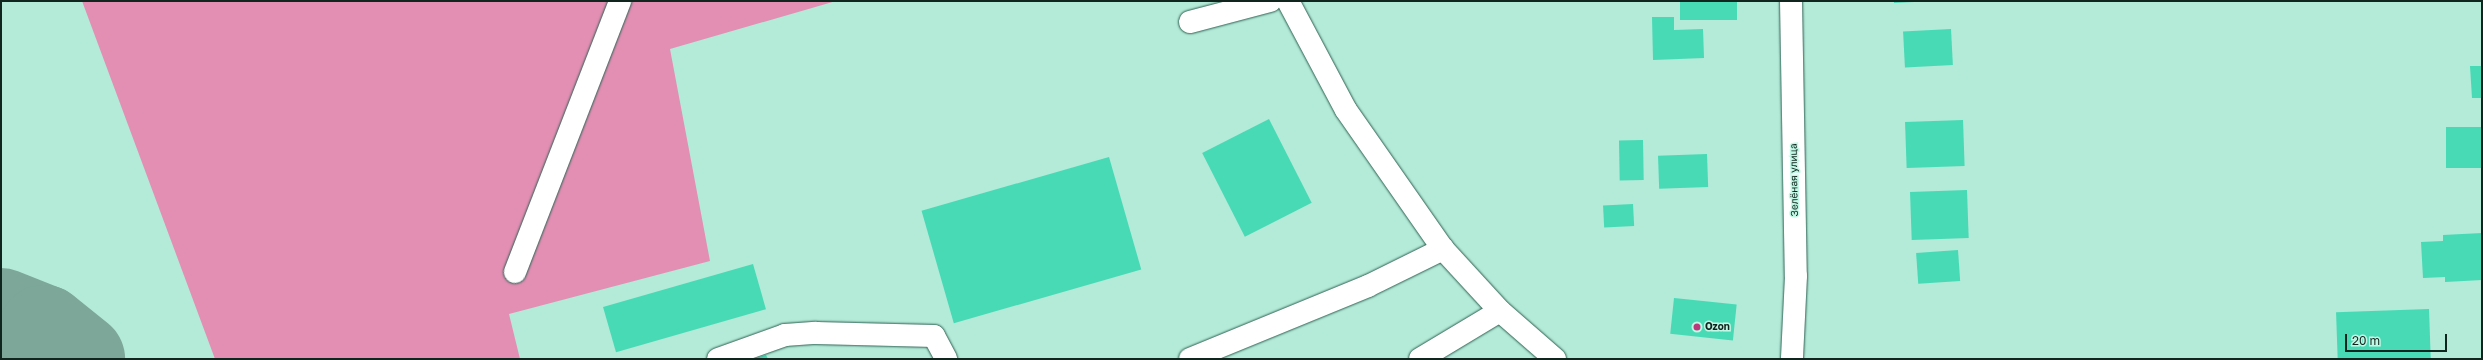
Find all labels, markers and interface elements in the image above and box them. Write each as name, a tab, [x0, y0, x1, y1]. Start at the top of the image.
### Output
street label: Зелёная улица	[1787, 143, 1801, 217]
place label: Ozon	[1705, 321, 1730, 333]
marker: Ozon	[1692, 322, 1702, 332]
scale bar	[2347, 326, 2449, 352]
text: 20 m	[2352, 333, 2380, 348]

